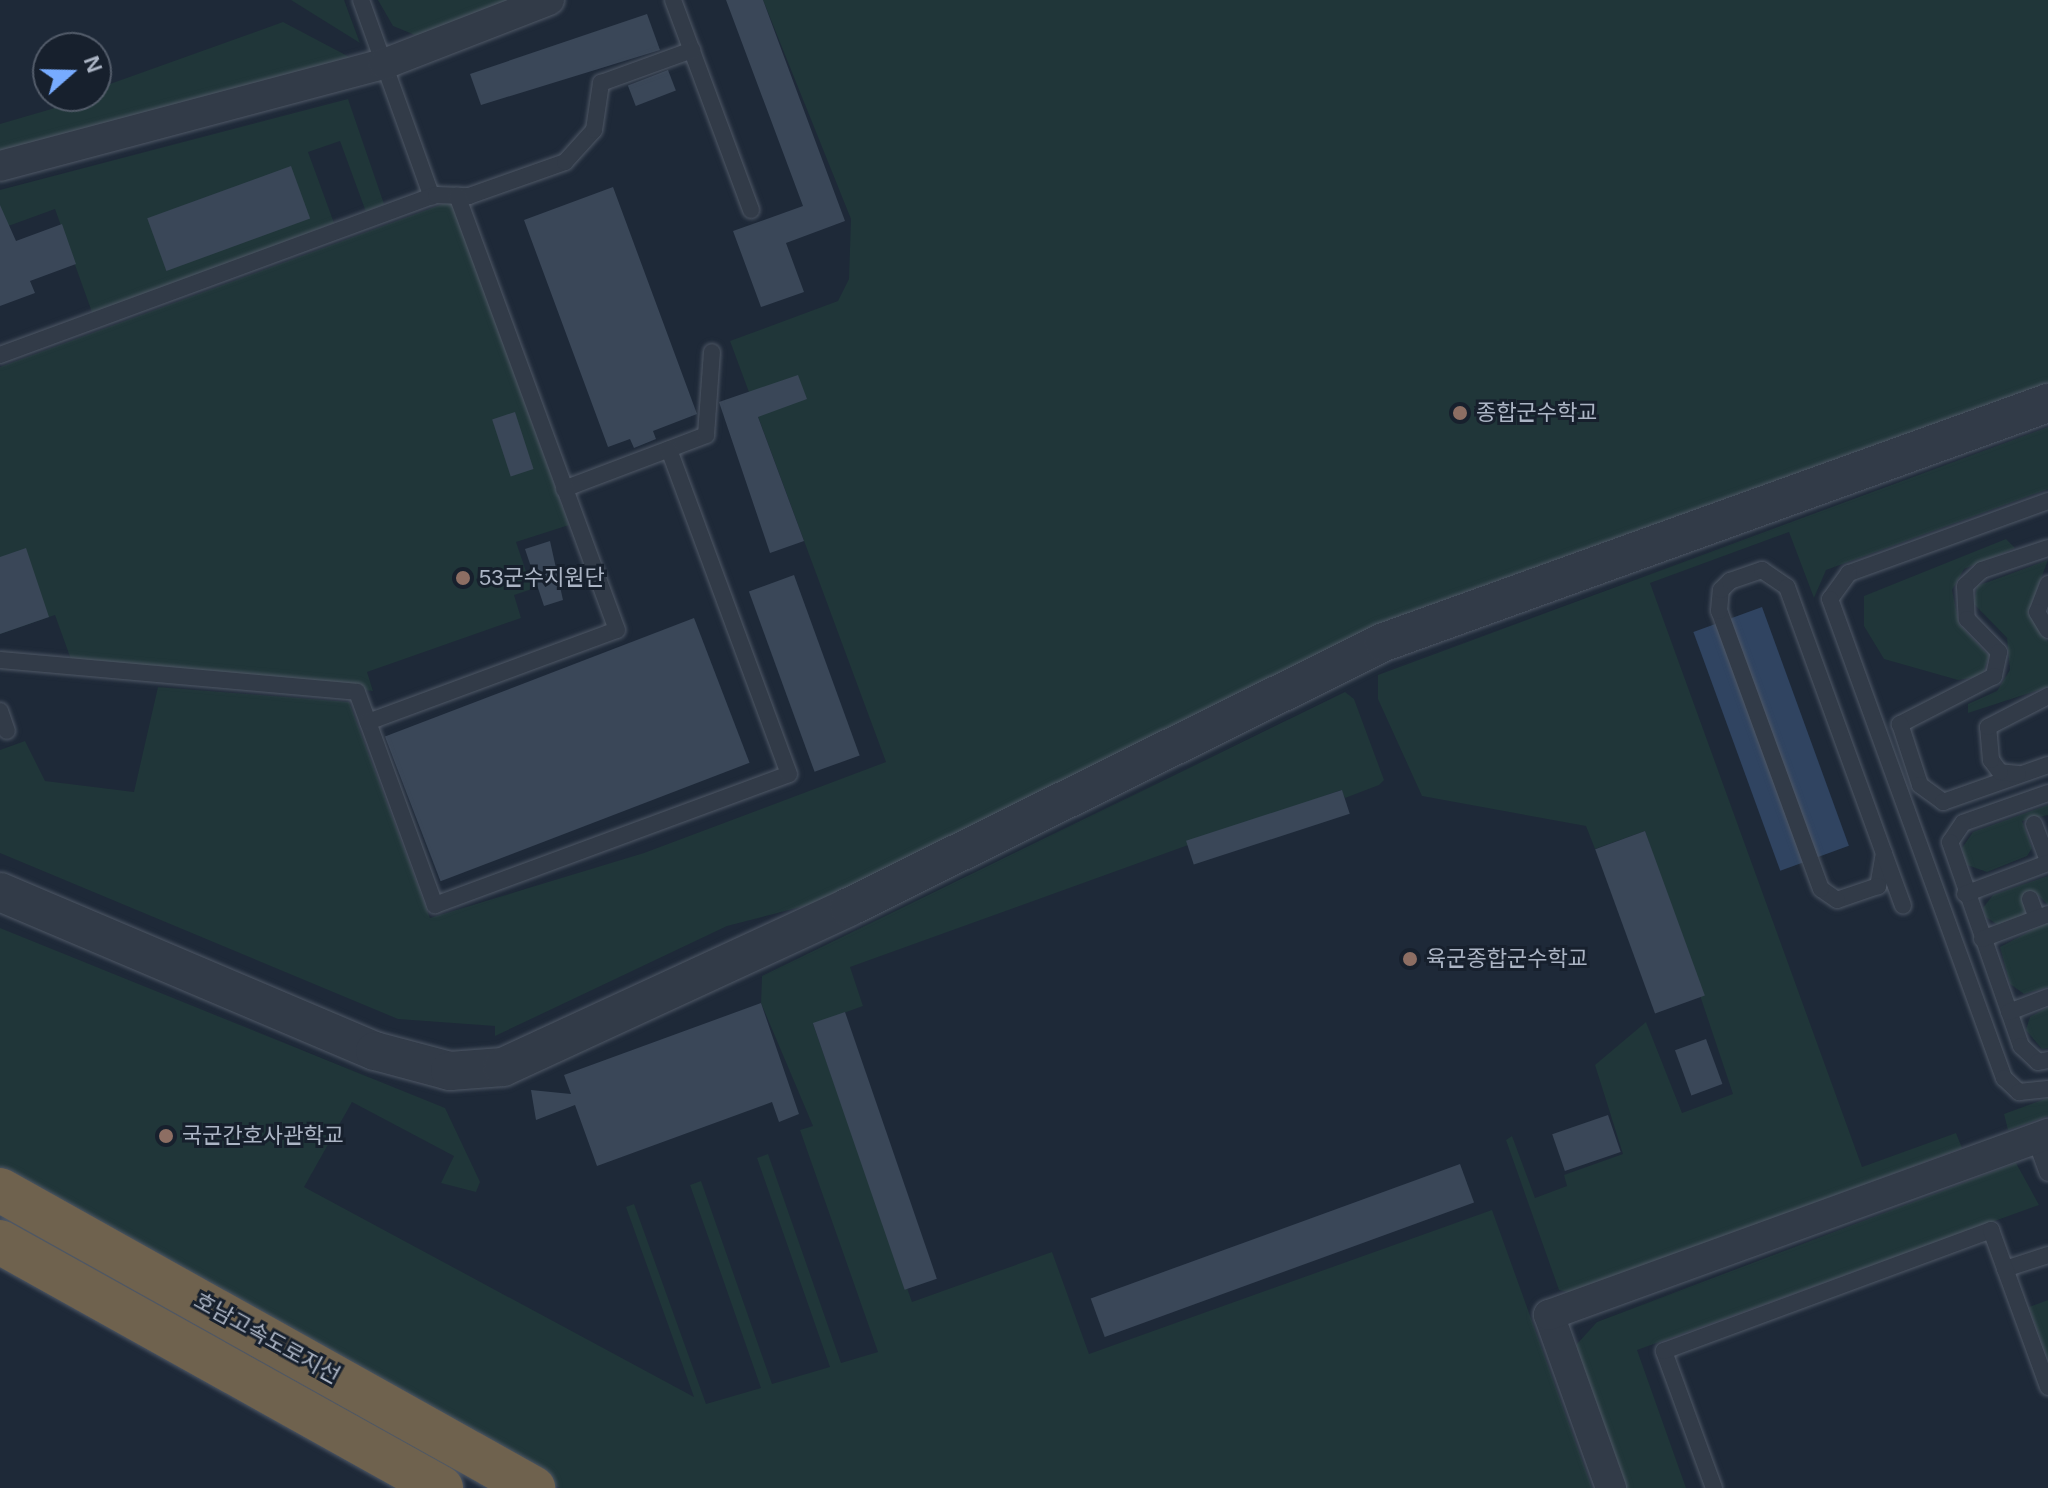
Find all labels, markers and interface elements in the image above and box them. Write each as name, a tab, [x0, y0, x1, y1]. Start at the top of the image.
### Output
north arrow	[32, 32, 112, 112]
text: N	[79, 53, 108, 76]
place label: 종합군수학교	[1476, 400, 1597, 426]
marker: 종합군수학교	[1451, 404, 1469, 422]
place label: 53군수지원단	[479, 565, 605, 591]
marker: 53군수지원단	[454, 569, 472, 587]
place label: 육군종합군수학교	[1426, 946, 1588, 972]
marker: 육군종합군수학교	[1401, 950, 1419, 968]
place label: 국군간호사관학교	[182, 1123, 344, 1149]
marker: 국군간호사관학교	[157, 1127, 175, 1145]
street label: 호남고속도로지선	[190, 1287, 344, 1389]

